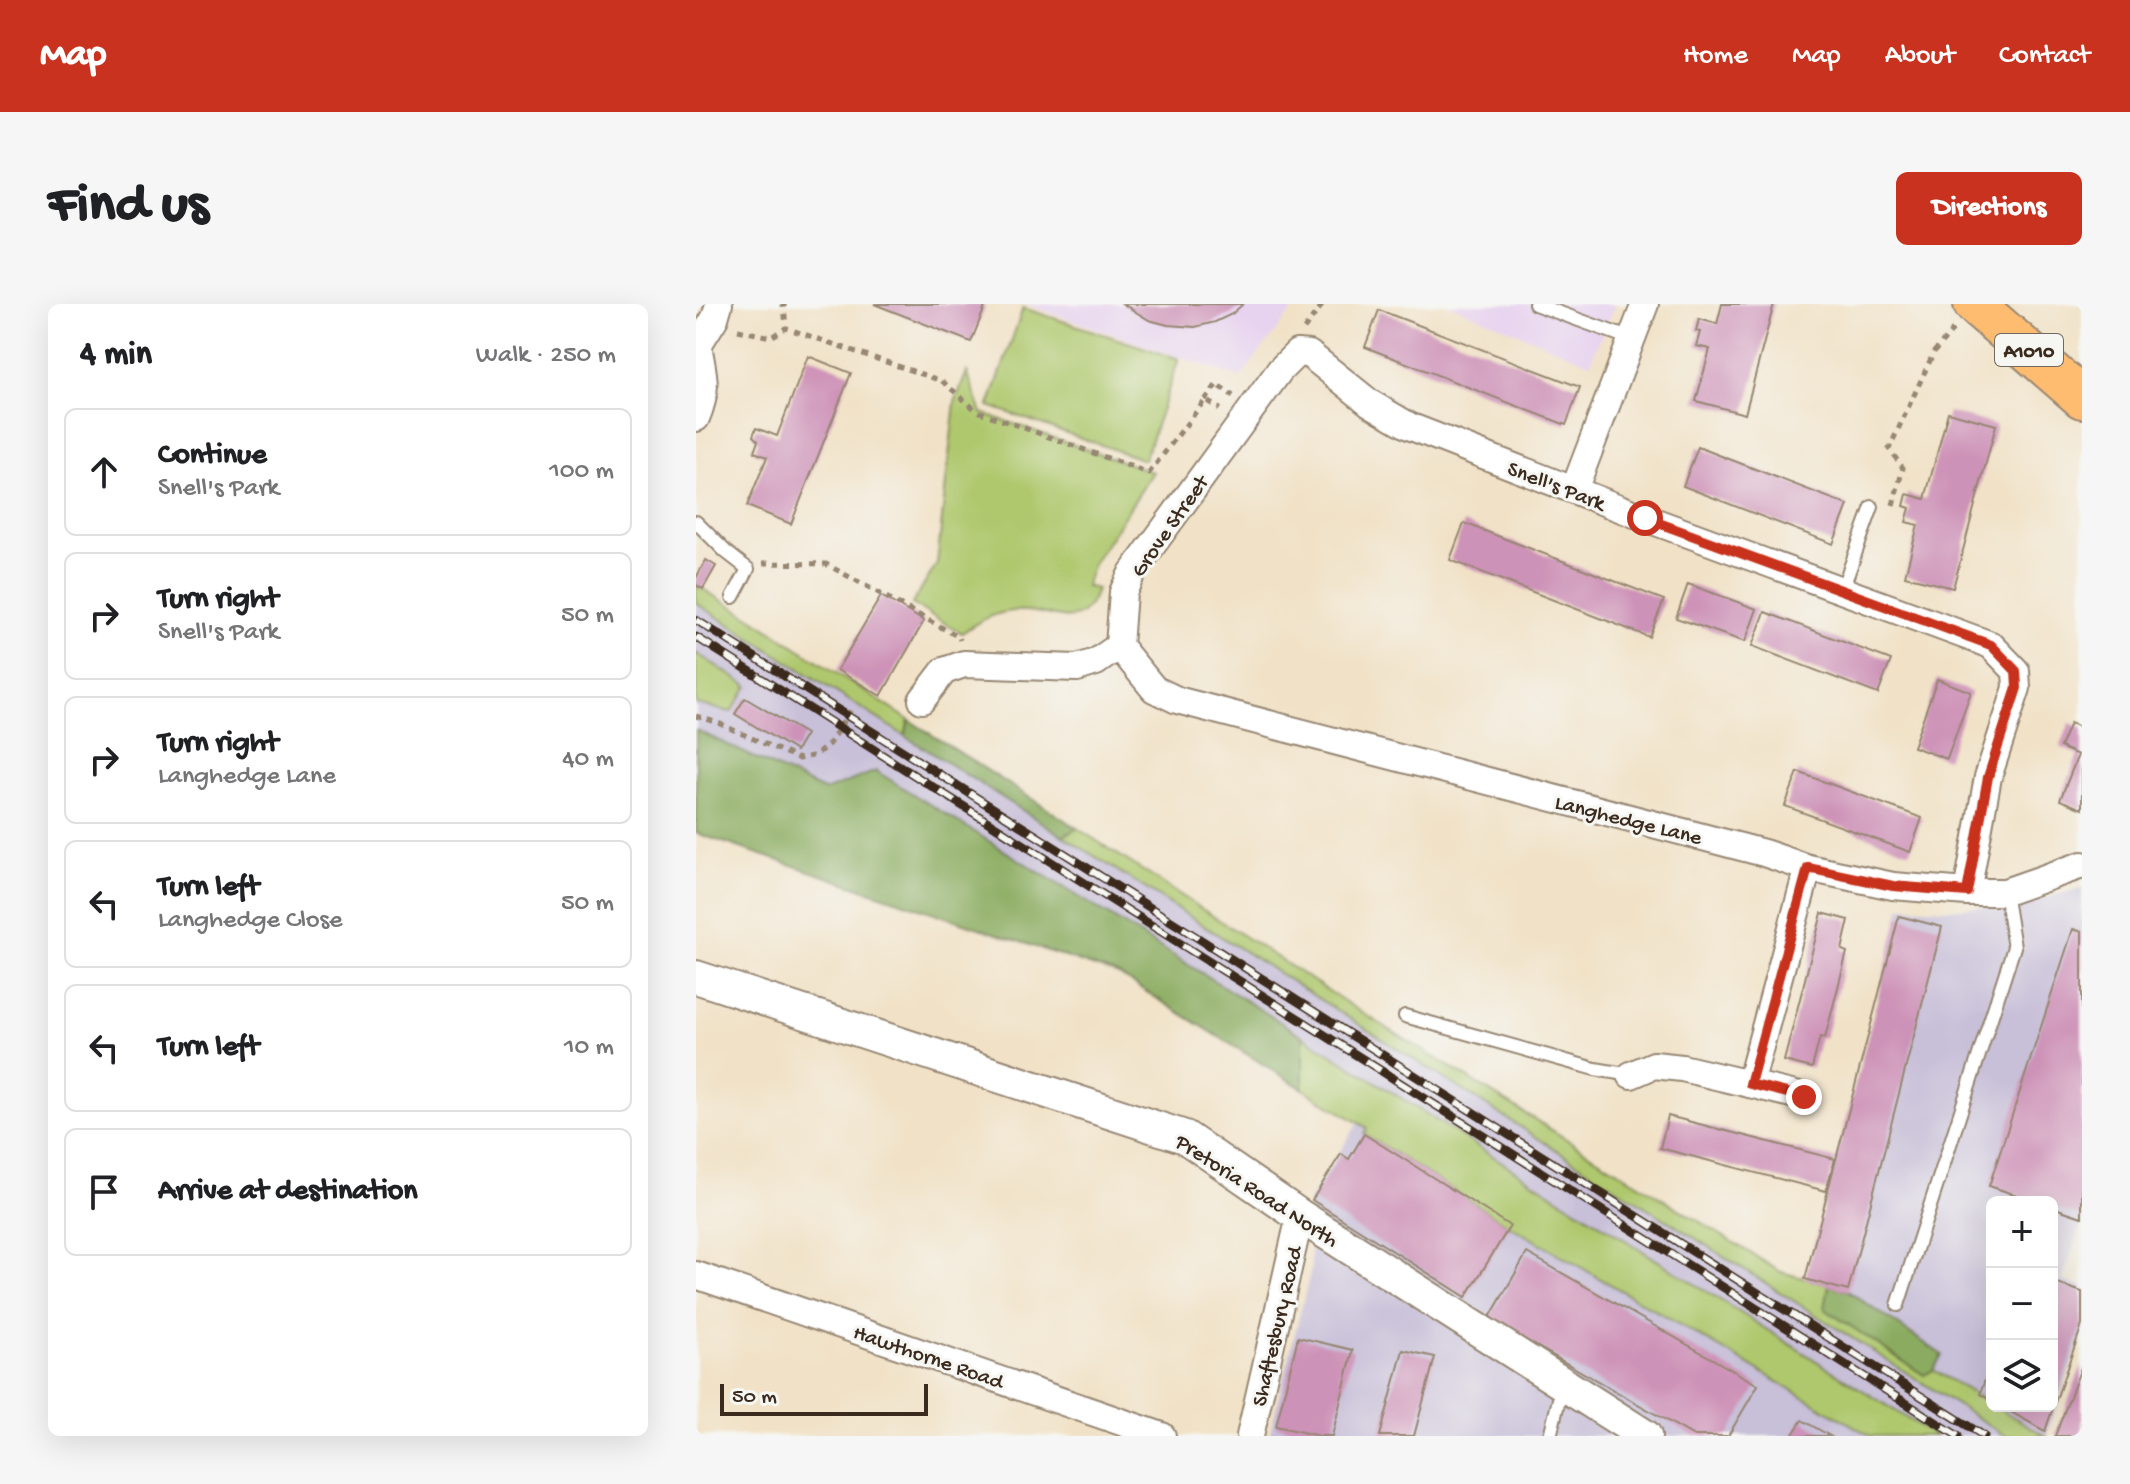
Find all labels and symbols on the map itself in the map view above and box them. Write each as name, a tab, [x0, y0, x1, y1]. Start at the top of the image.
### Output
road number: A1010	[1995, 334, 2063, 366]
street label: Snell's Park	[1503, 457, 1610, 519]
street label: Grove Street	[1127, 470, 1217, 583]
route start	[1627, 500, 1663, 536]
street label: Langhedge Lane	[1552, 791, 1705, 853]
route end	[1786, 1079, 1822, 1115]
street label: Pretoria Road North	[1169, 1129, 1342, 1255]
street label: Shaftesbury Road	[1248, 1242, 1310, 1409]
street label: Hawthorne Road	[849, 1321, 1008, 1397]
scale bar	[720, 1380, 928, 1416]

